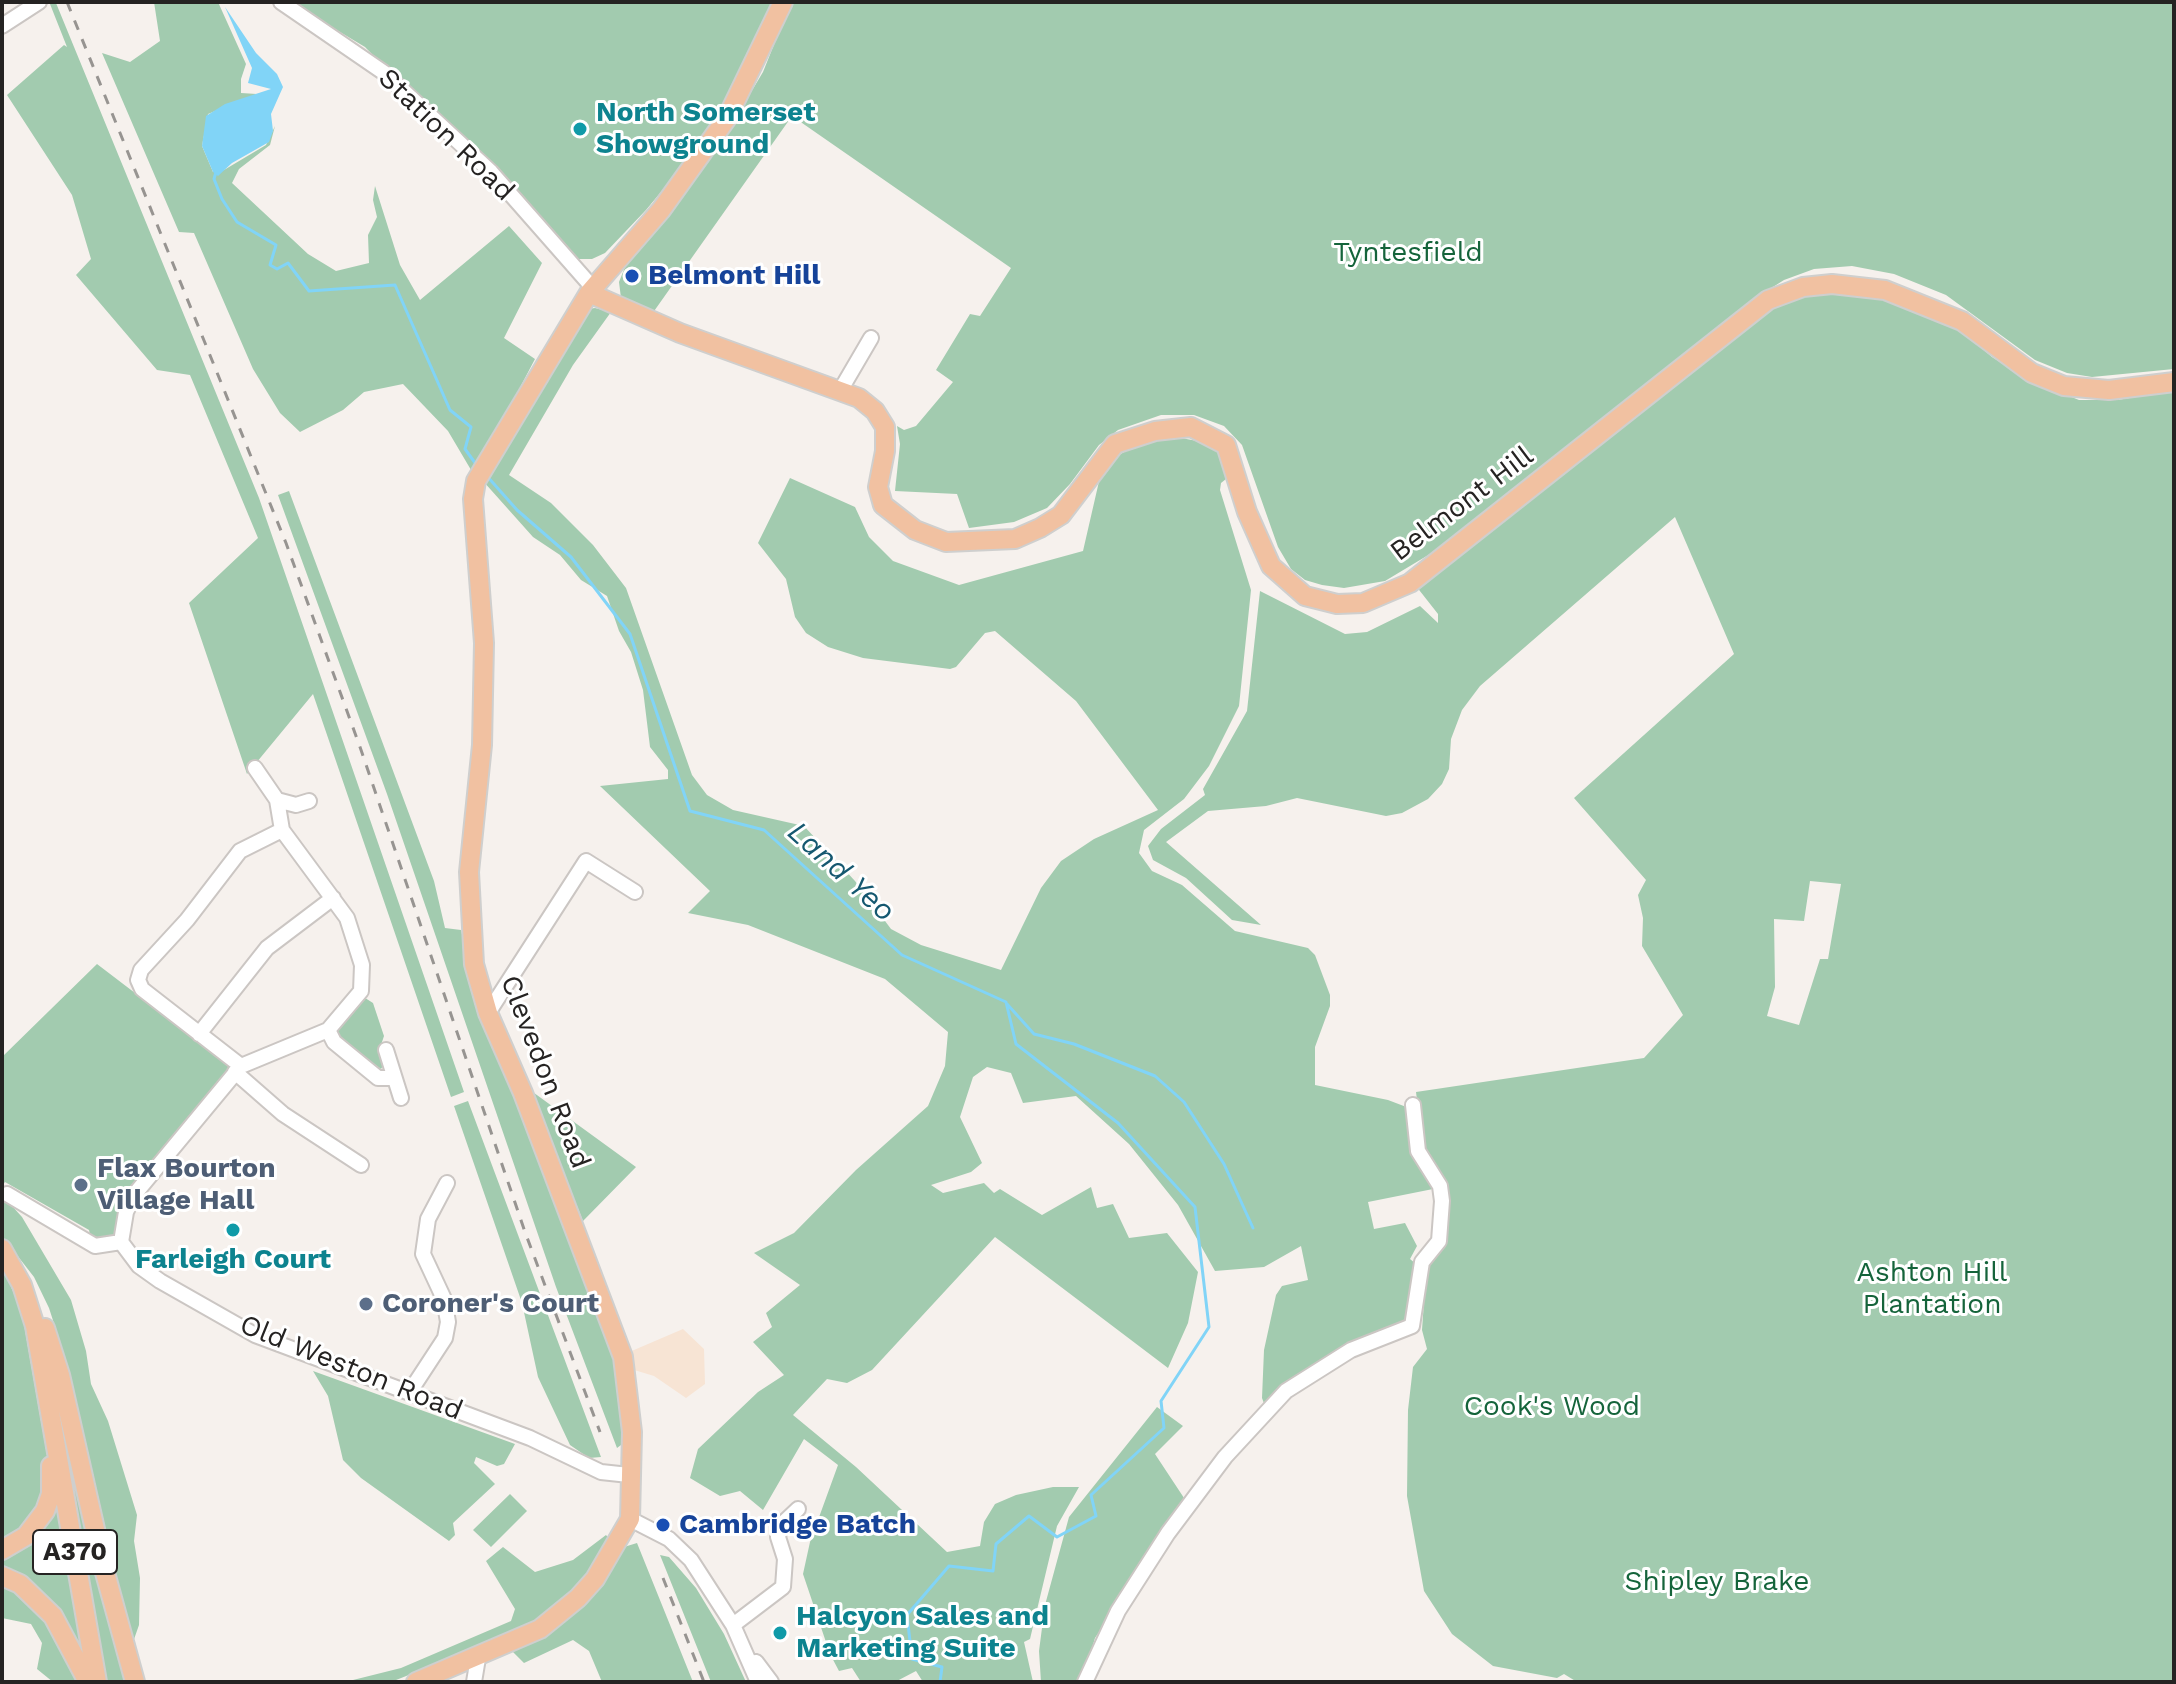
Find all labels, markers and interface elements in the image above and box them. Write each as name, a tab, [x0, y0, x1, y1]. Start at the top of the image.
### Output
street label: Station Road	[371, 62, 521, 208]
place label: North Somerset Showground	[596, 96, 815, 162]
marker: North Somerset Showground	[571, 120, 589, 138]
park label: Tyntesfield	[1333, 236, 1483, 270]
place label: Belmont Hill	[648, 259, 820, 293]
marker: Belmont Hill	[623, 267, 641, 285]
street label: Belmont Hill	[1384, 439, 1540, 569]
water label: Land Yeo	[780, 814, 902, 930]
street label: Clevedon Road	[493, 971, 597, 1173]
place label: Flax Bourton Village Hall	[97, 1152, 276, 1218]
marker: Flax Bourton Village Hall	[72, 1176, 90, 1194]
marker: Farleigh Court	[224, 1221, 242, 1239]
place label: Farleigh Court	[135, 1243, 331, 1277]
park label: Ashton Hill Plantation	[1857, 1256, 2007, 1322]
place label: Coroner's Court	[382, 1287, 599, 1321]
marker: Coroner's Court	[357, 1295, 375, 1313]
street label: Old Weston Road	[235, 1308, 467, 1428]
park label: Cook's Wood	[1464, 1390, 1640, 1424]
place label: Cambridge Batch	[679, 1508, 916, 1542]
marker: Cambridge Batch	[654, 1516, 672, 1534]
road number: A370	[33, 1530, 117, 1574]
park label: Shipley Brake	[1624, 1565, 1810, 1599]
place label: Halcyon Sales and Marketing Suite	[796, 1600, 1049, 1666]
marker: Halcyon Sales and Marketing Suite	[771, 1624, 789, 1642]

